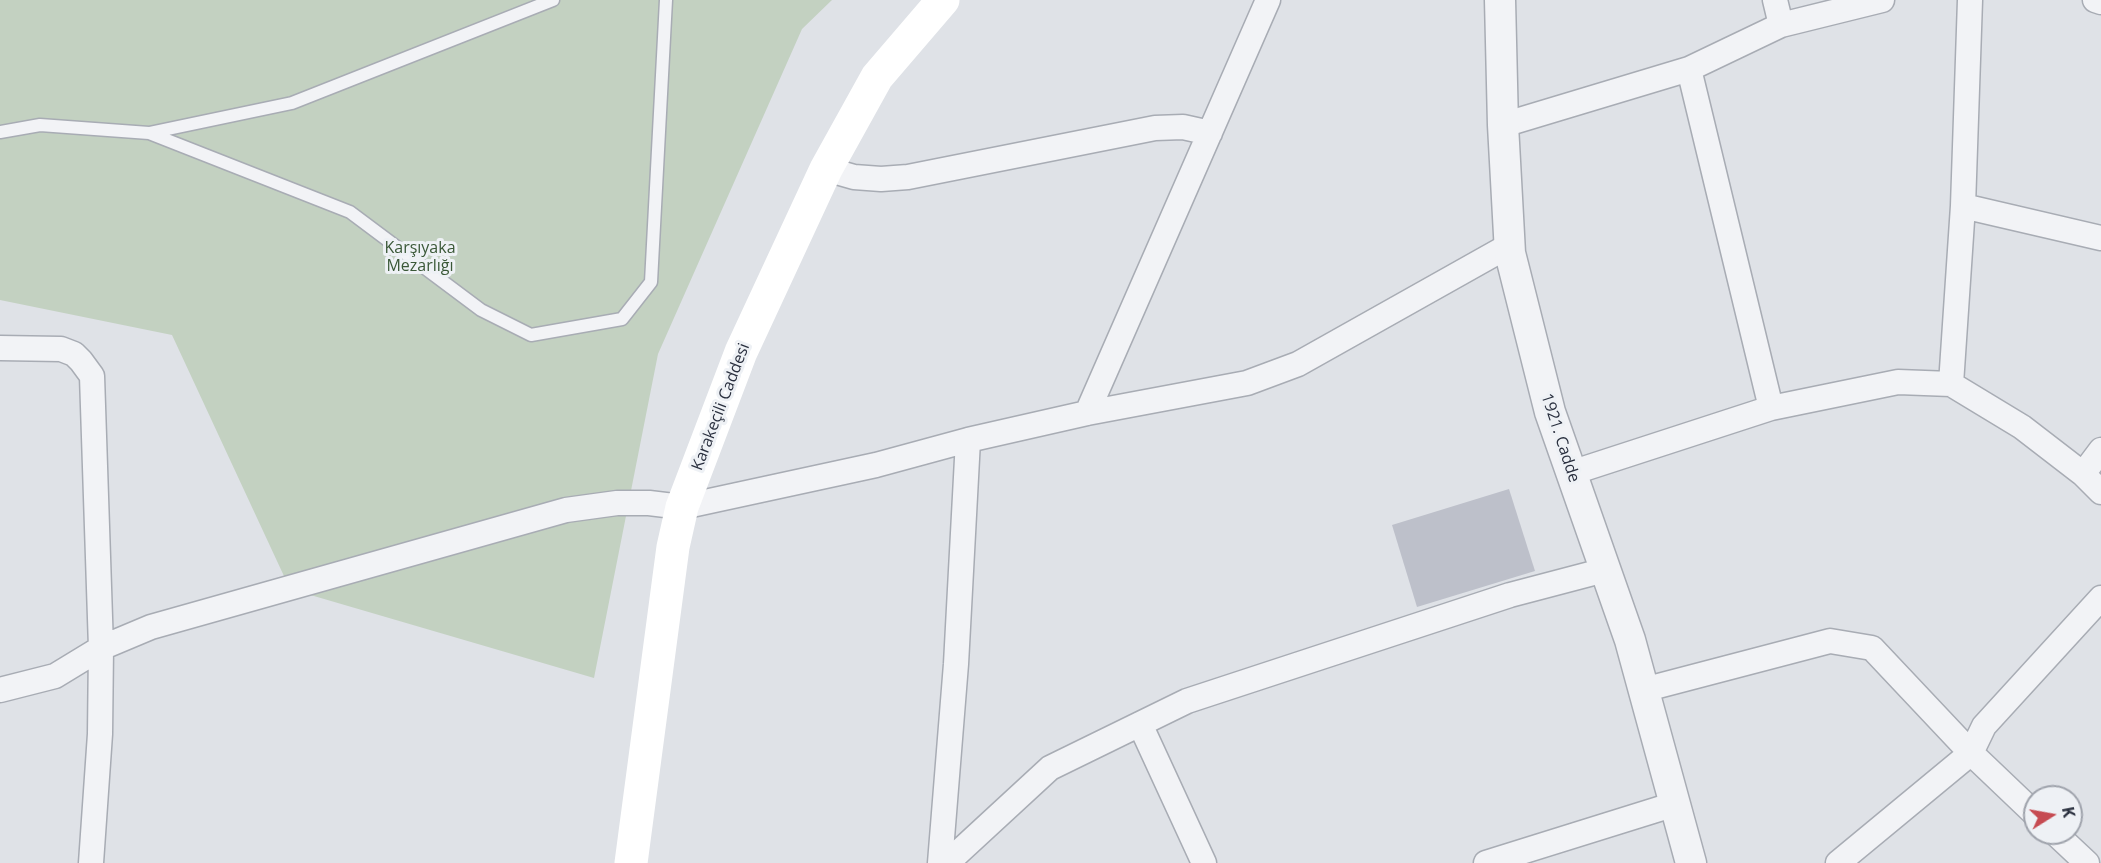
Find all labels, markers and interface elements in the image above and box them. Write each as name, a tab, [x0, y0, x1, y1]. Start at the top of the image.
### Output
park label: Karşıyaka Mezarlığı	[384, 238, 456, 276]
street label: Karakeçili Caddesi	[688, 341, 754, 473]
street label: 1921. Cadde	[1537, 391, 1583, 485]
north arrow	[2023, 785, 2083, 845]
text: K	[2057, 805, 2081, 819]

